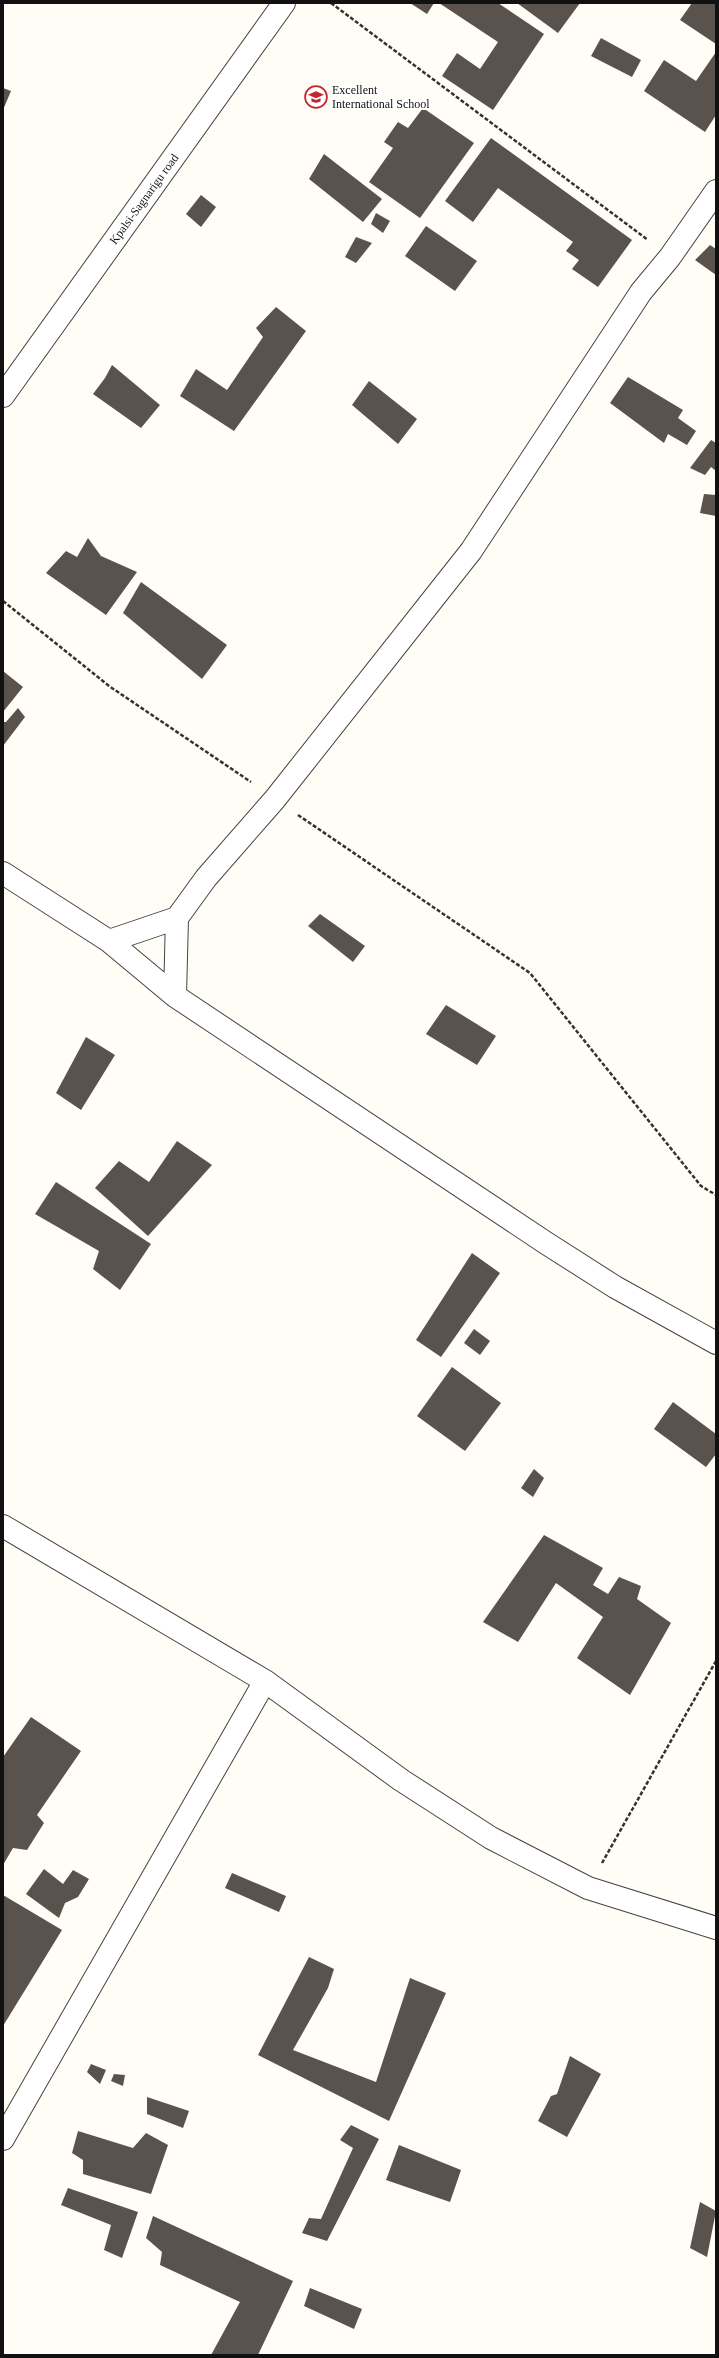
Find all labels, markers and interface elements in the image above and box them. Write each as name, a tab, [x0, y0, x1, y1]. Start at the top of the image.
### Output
place label: Excellent International School	[332, 83, 430, 111]
school or university icon: Excellent International School	[303, 84, 329, 110]
street label: Kpalsi-Sagnarigu road	[107, 151, 181, 247]

